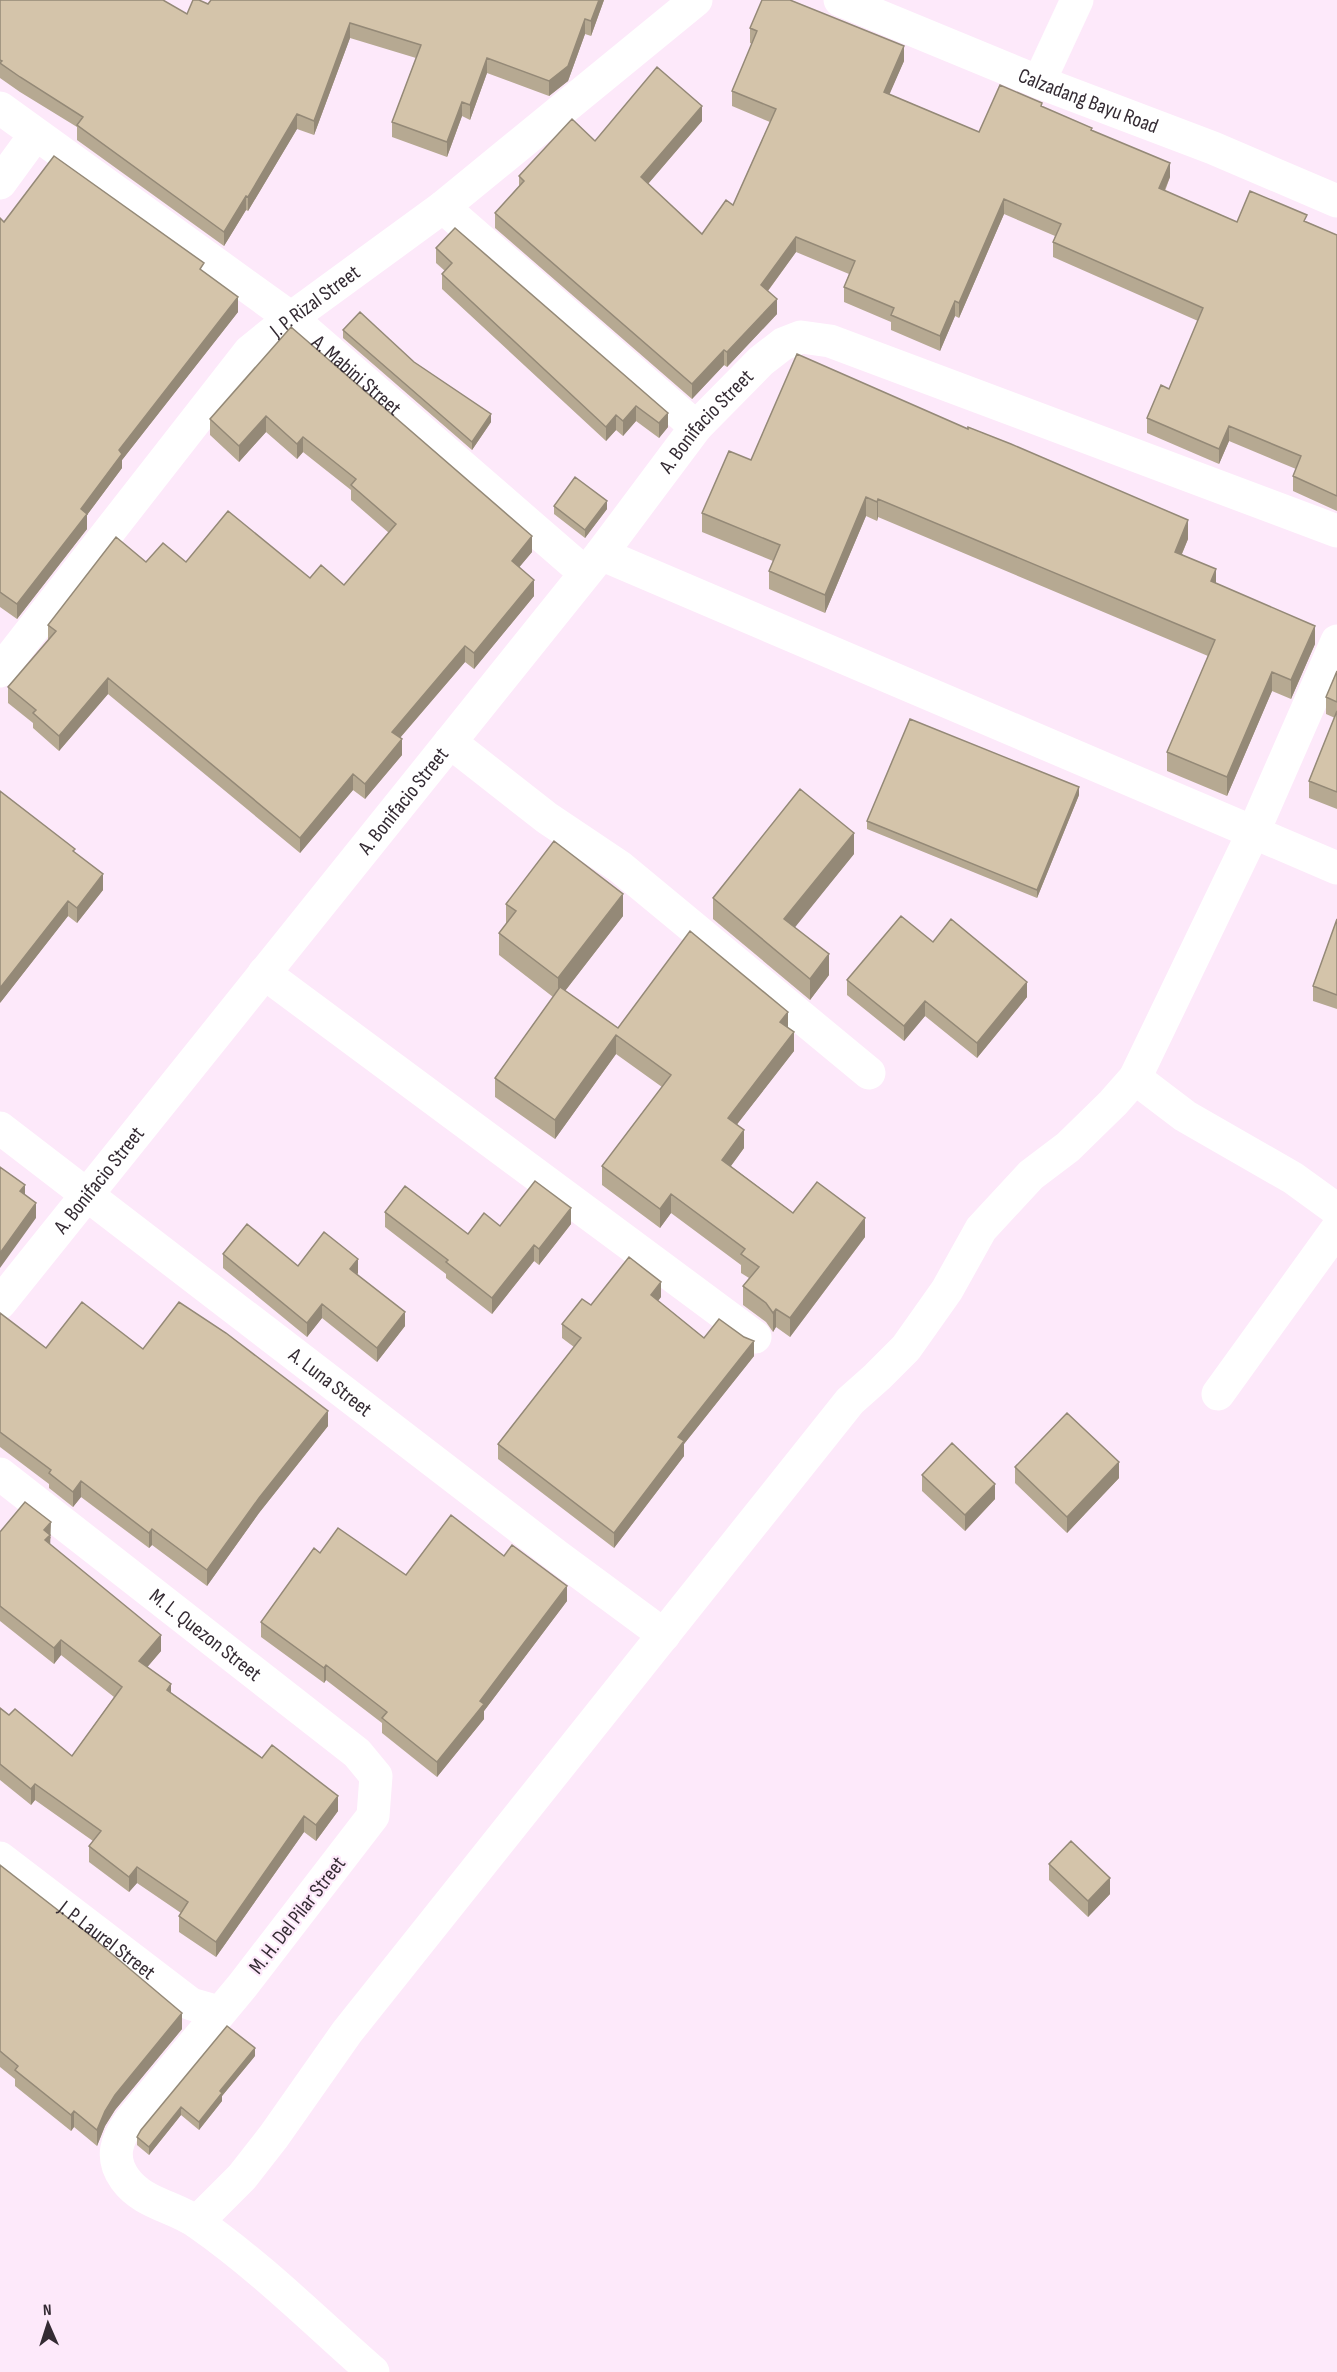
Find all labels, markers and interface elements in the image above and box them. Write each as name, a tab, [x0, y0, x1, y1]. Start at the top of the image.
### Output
street label: Calzadang Bayu Road	[1015, 63, 1162, 139]
street label: J. P. Rizal Street	[264, 260, 365, 343]
street label: A. Mabini Street	[306, 329, 406, 421]
street label: A. Bonifacio Street	[653, 364, 759, 479]
street label: A. Bonifacio Street	[352, 742, 454, 860]
street label: A. Bonifacio Street	[48, 1122, 150, 1239]
street label: A. Luna Street	[283, 1342, 377, 1422]
street label: M. L. Quezon Street	[144, 1584, 266, 1687]
street label: M. H. Del Pilar Street	[244, 1852, 351, 1979]
street label: J. P. Laurel Street	[53, 1895, 160, 1985]
north arrow	[18, 2294, 78, 2354]
text: N	[43, 2301, 52, 2320]

